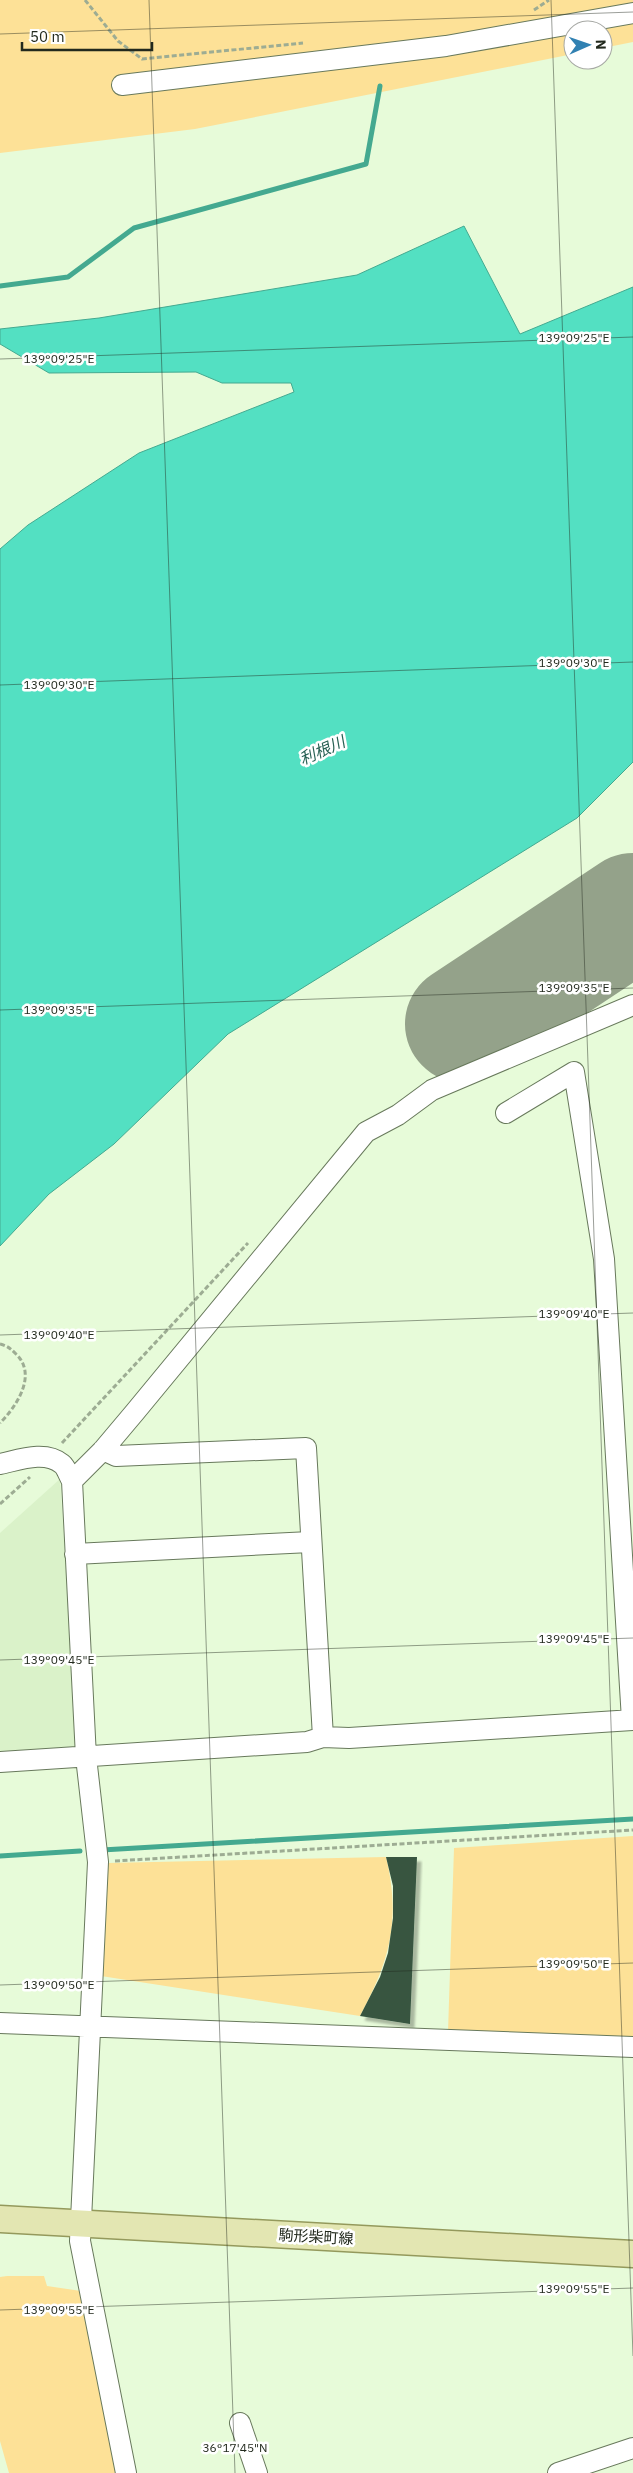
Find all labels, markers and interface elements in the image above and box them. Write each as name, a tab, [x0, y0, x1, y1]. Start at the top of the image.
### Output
scale bar	[22, 20, 152, 52]
north arrow	[563, 20, 613, 70]
text: 50 m	[30, 27, 65, 46]
text: N	[592, 39, 610, 50]
text: 139°09'25"E	[539, 330, 609, 345]
text: 139°09'25"E	[24, 351, 94, 366]
text: 139°09'30"E	[539, 655, 609, 670]
text: 139°09'30"E	[24, 677, 94, 692]
water label: 利根川	[296, 730, 350, 769]
text: 139°09'35"E	[539, 980, 609, 995]
text: 139°09'35"E	[24, 1002, 94, 1017]
text: 139°09'40"E	[539, 1306, 609, 1321]
text: 139°09'40"E	[24, 1327, 94, 1342]
text: 139°09'45"E	[539, 1631, 609, 1646]
text: 139°09'45"E	[24, 1652, 94, 1667]
text: 139°09'50"E	[539, 1956, 609, 1971]
text: 139°09'50"E	[24, 1977, 94, 1992]
street label: 駒形柴町線	[278, 2225, 354, 2248]
text: 139°09'55"E	[539, 2281, 609, 2296]
text: 139°09'55"E	[24, 2302, 94, 2317]
text: 36°17'45"N	[202, 2440, 268, 2455]

